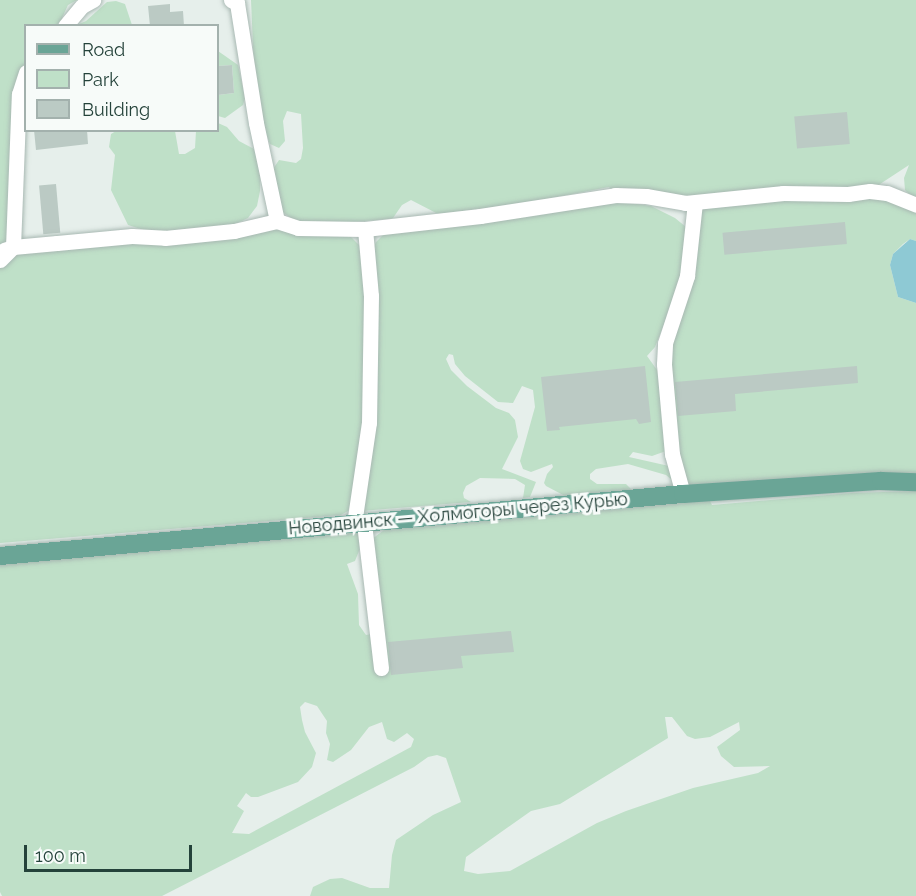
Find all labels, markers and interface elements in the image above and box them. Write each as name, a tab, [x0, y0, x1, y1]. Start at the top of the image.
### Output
legend	[24, 24, 219, 132]
text: Road	[82, 39, 125, 60]
text: Park	[82, 69, 119, 90]
text: Building	[82, 99, 150, 120]
street label: Новодвинск — Холмогоры через Курью	[287, 488, 629, 540]
scale bar	[27, 833, 195, 871]
text: 100 m	[35, 845, 86, 866]

